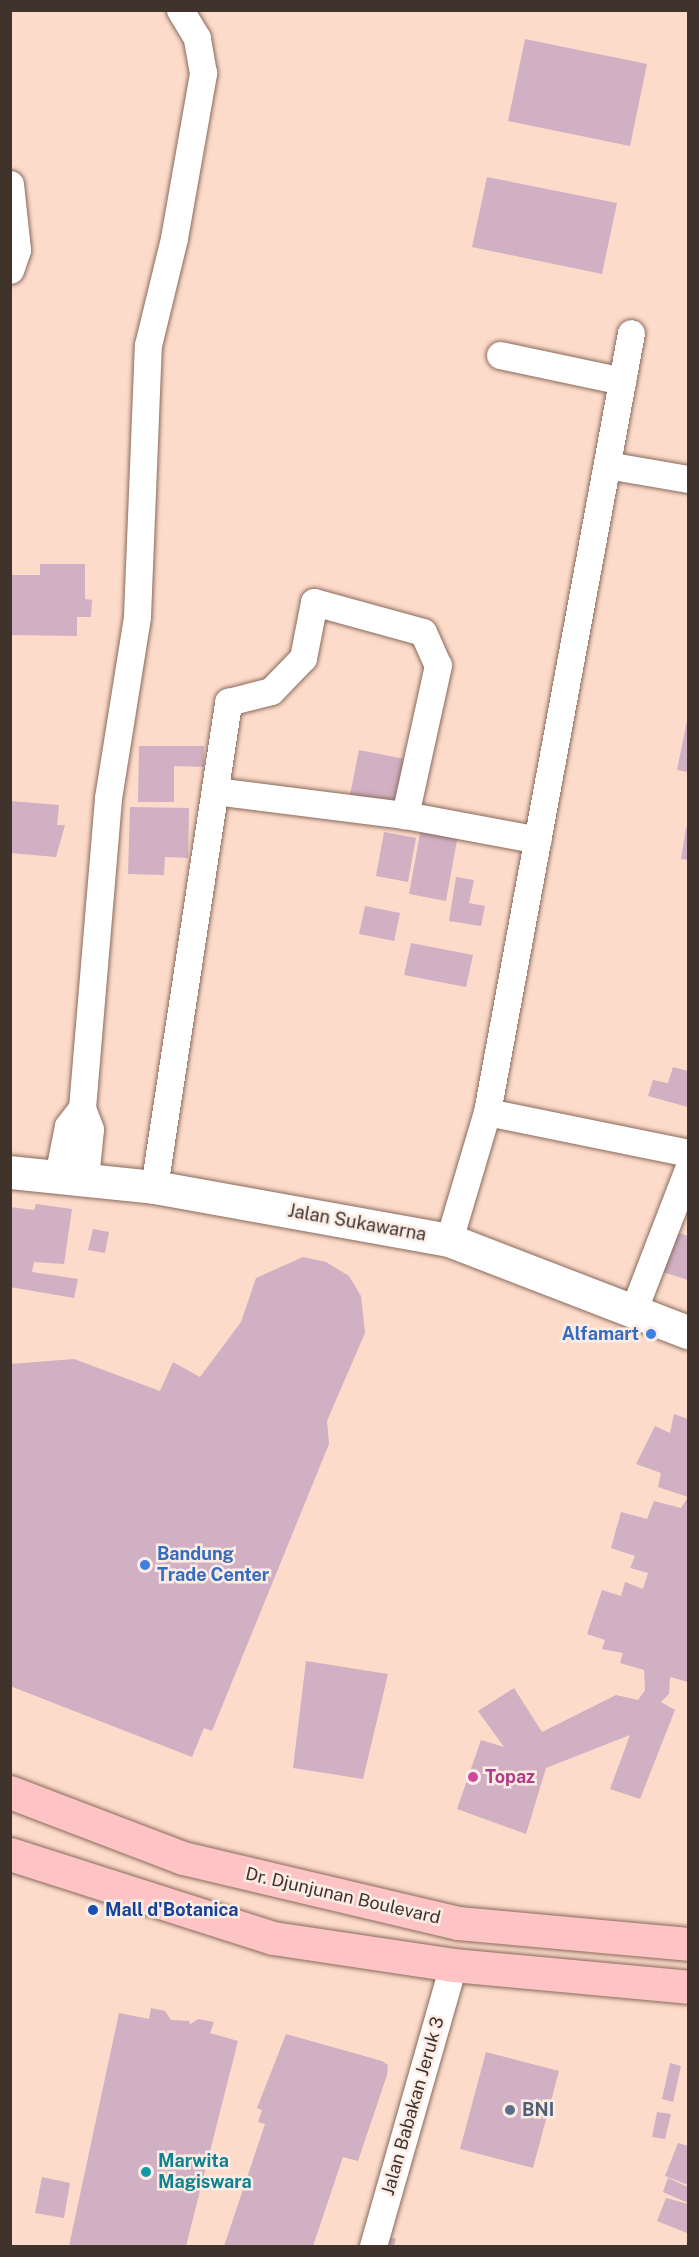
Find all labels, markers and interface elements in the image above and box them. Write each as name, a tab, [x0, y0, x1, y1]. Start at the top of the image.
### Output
street label: Jalan Sukawarna	[286, 1200, 428, 1246]
place label: Alfamart	[562, 1323, 639, 1345]
marker: Alfamart	[644, 1327, 658, 1341]
place label: Bandung Trade Center	[157, 1544, 269, 1586]
marker: Bandung Trade Center	[138, 1558, 152, 1572]
place label: Topaz	[485, 1766, 535, 1788]
marker: Topaz	[466, 1770, 480, 1784]
street label: Dr. Djunjunan Boulevard	[243, 1863, 443, 1929]
place label: Mall d'Botanica	[105, 1899, 238, 1921]
marker: Mall d'Botanica	[86, 1903, 100, 1917]
street label: Jalan Babakan Jeruk 3	[377, 2014, 449, 2198]
place label: BNI	[522, 2099, 554, 2121]
marker: BNI	[503, 2103, 517, 2117]
place label: Marwita Magiswara	[158, 2151, 252, 2194]
marker: Marwita Magiswara	[139, 2165, 153, 2179]

